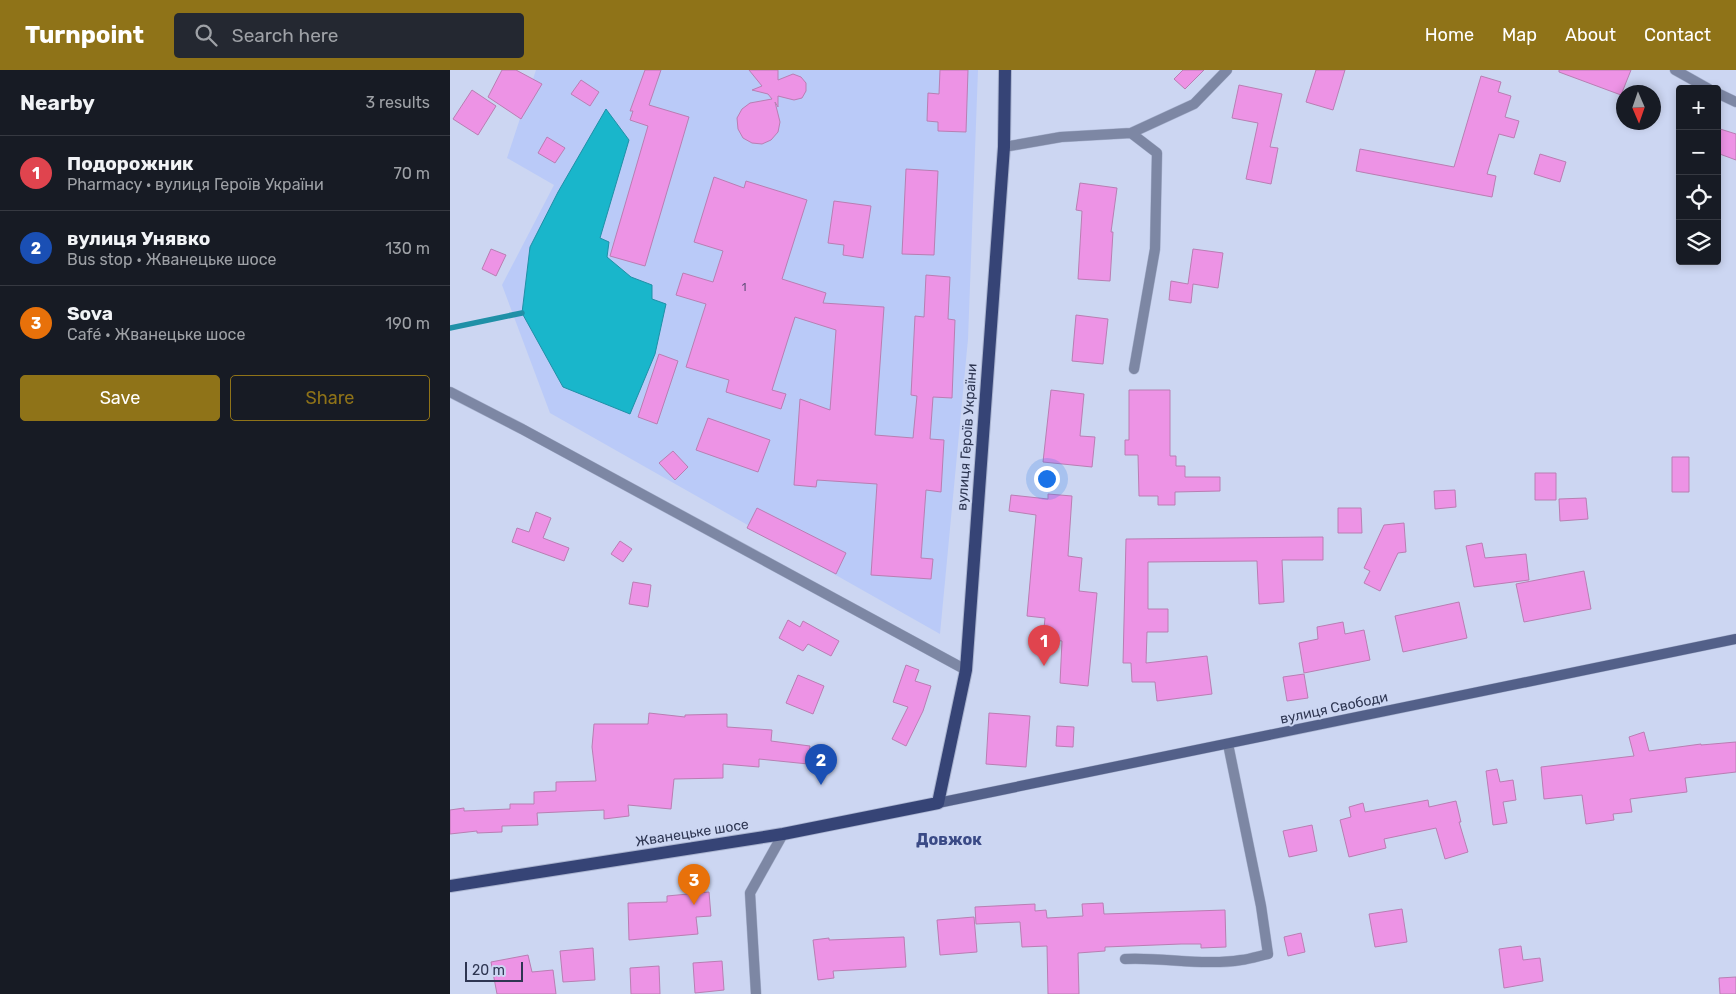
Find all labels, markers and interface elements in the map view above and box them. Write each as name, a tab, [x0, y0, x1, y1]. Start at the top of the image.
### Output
search box	[174, 13, 524, 58]
text: Turnpoint	[25, 21, 144, 49]
icon: search	[192, 21, 220, 49]
text: Search here	[232, 24, 338, 47]
text: Home	[1425, 24, 1474, 46]
text: Map	[1502, 24, 1537, 46]
text: About	[1565, 24, 1616, 46]
text: Contact	[1644, 24, 1711, 46]
north arrow	[1616, 85, 1661, 130]
map controls	[1676, 85, 1721, 265]
button: +	[1676, 85, 1721, 130]
text: Nearby	[20, 90, 95, 115]
text: 3 results	[365, 93, 430, 112]
button: −	[1676, 130, 1721, 175]
text: Подорожник	[67, 152, 194, 175]
text: 1	[32, 164, 40, 183]
text: 70 m	[393, 164, 430, 183]
text: Pharmacy · вулиця Героїв України	[67, 175, 324, 194]
button: locate	[1676, 175, 1721, 220]
button: layers	[1676, 220, 1721, 265]
text: вулиця Унявко	[67, 227, 210, 250]
text: 2	[31, 239, 41, 258]
text: 130 m	[385, 239, 430, 258]
text: Bus stop · Жванецьке шосе	[67, 250, 277, 269]
house number: 1	[742, 281, 746, 294]
text: Sova	[67, 302, 113, 325]
text: 3	[31, 314, 41, 333]
text: 190 m	[385, 314, 430, 333]
text: Café · Жванецьке шосе	[67, 325, 245, 344]
street label: вулиця Героїв України	[953, 363, 981, 511]
button: Save	[20, 375, 220, 421]
button: Share	[230, 375, 430, 421]
your location	[1034, 466, 1060, 492]
pin: 1	[1028, 625, 1060, 666]
street label: вулиця Свободи	[1279, 688, 1389, 728]
pin: 2	[805, 744, 837, 785]
street label: Жванецьке шосе	[634, 816, 750, 850]
district label: Довжок	[916, 830, 982, 849]
pin: 3	[678, 864, 710, 905]
scale bar	[465, 959, 522, 982]
text: 20 m	[472, 962, 505, 979]

